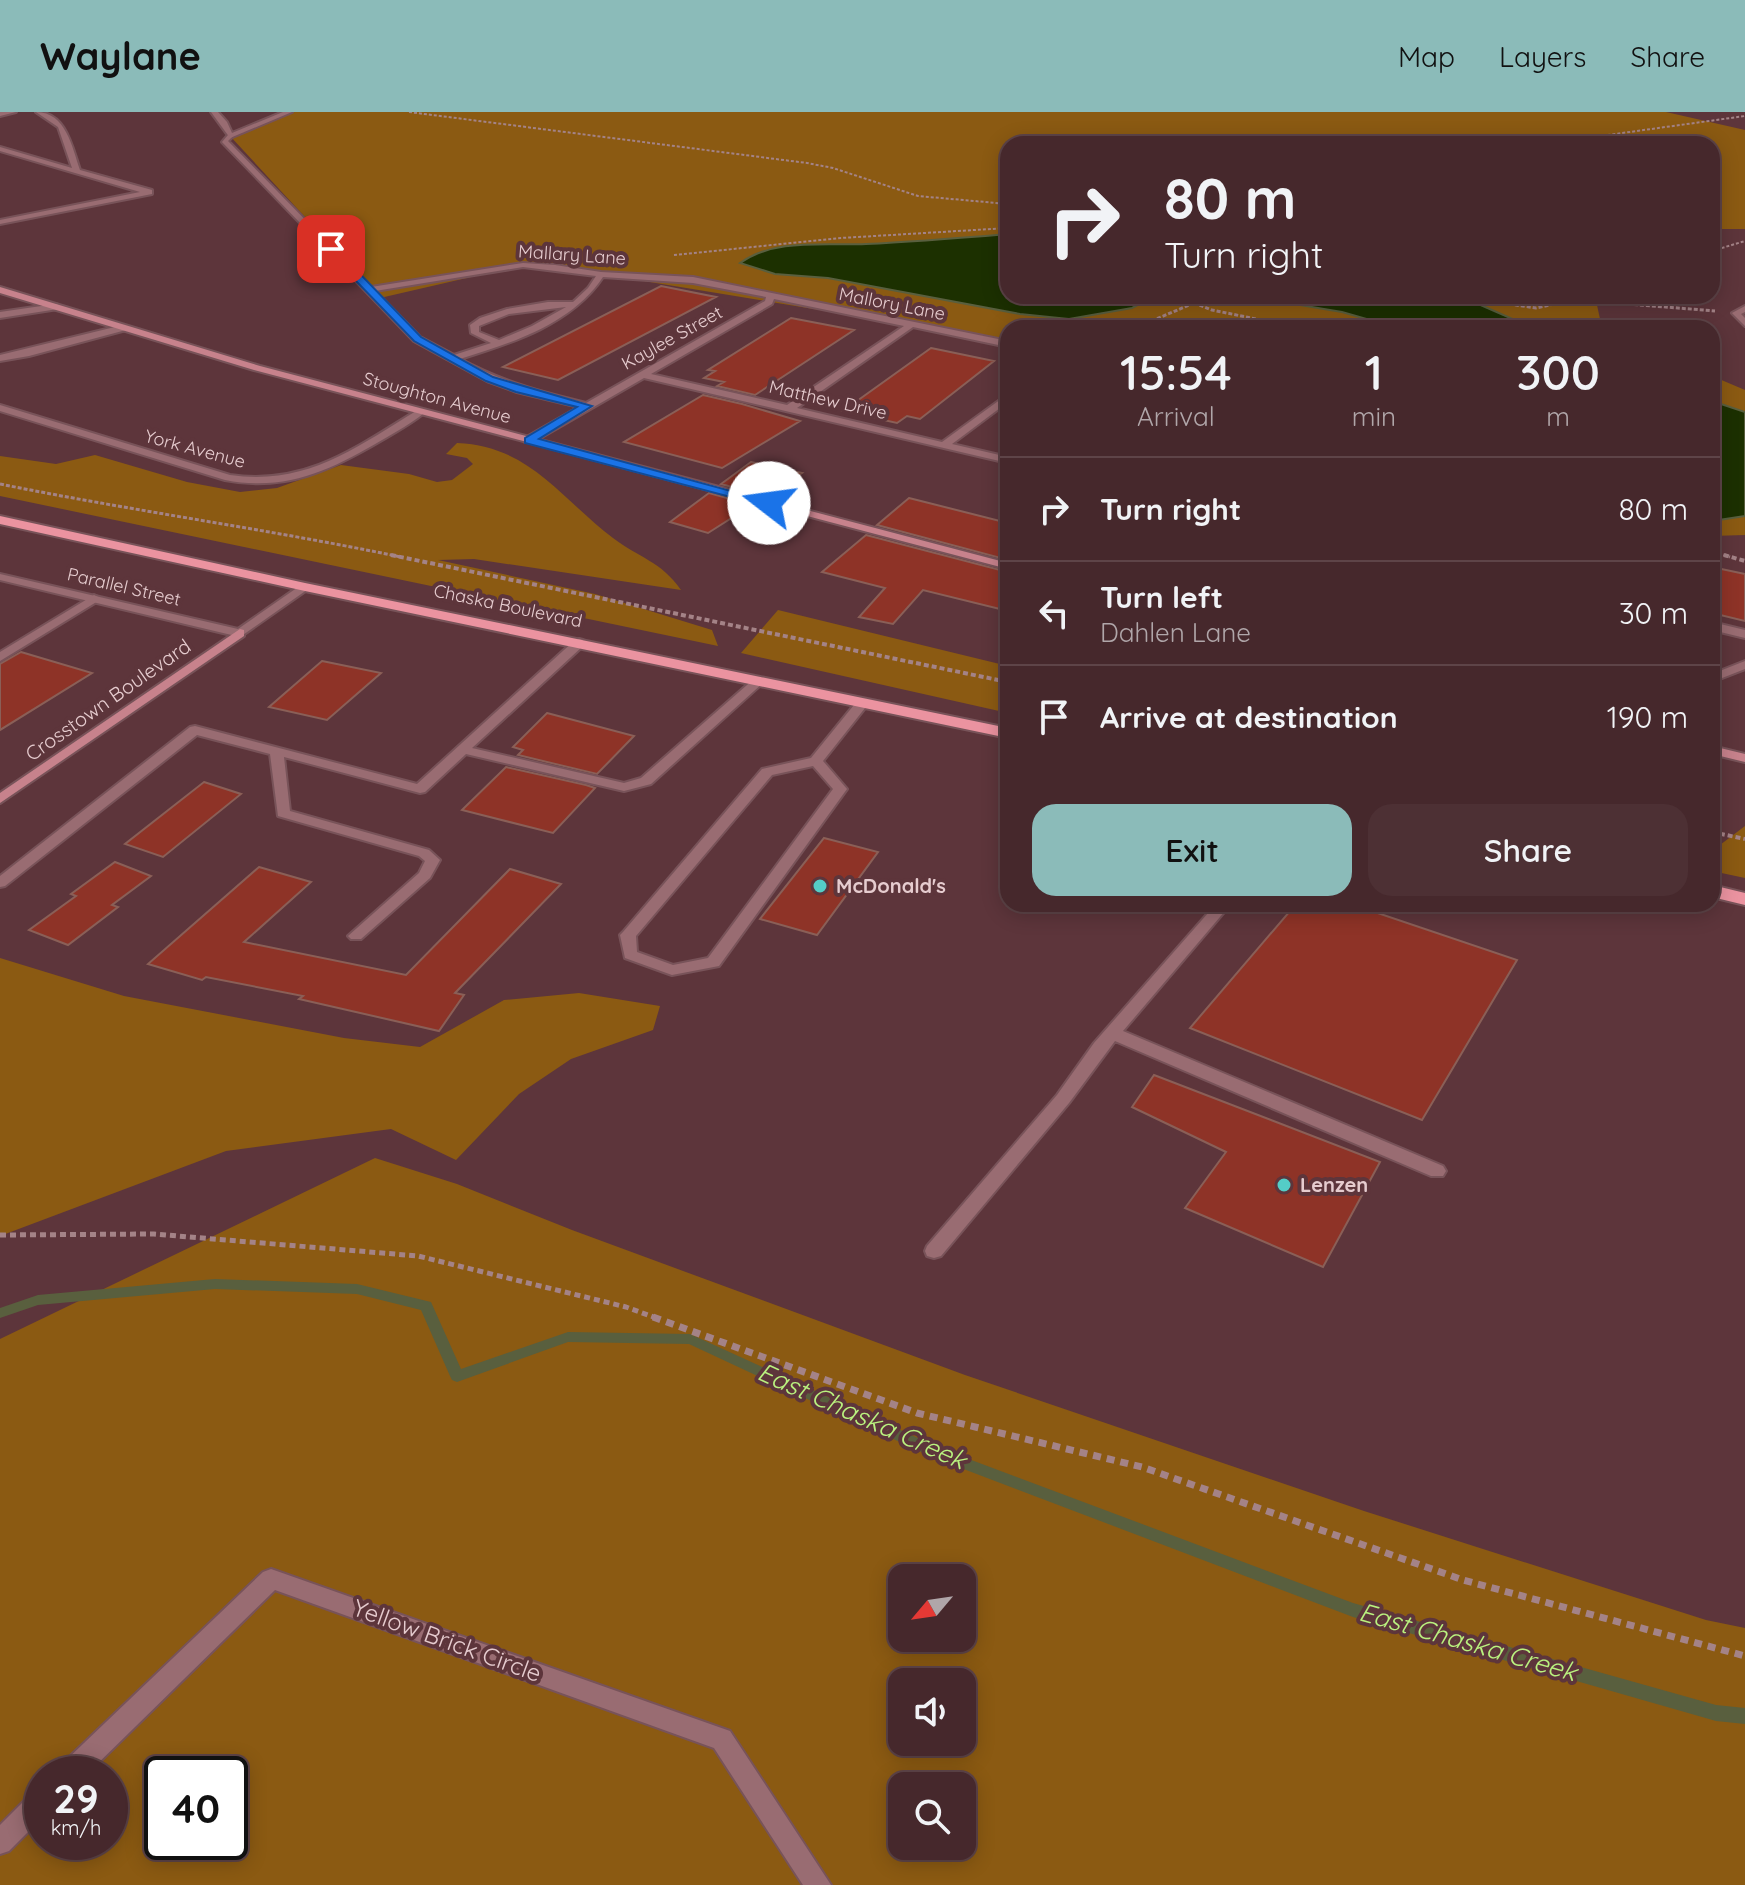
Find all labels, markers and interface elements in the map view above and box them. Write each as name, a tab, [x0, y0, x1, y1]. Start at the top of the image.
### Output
text: Waylane	[40, 32, 201, 80]
text: Map	[1398, 39, 1455, 74]
text: Layers	[1499, 39, 1586, 74]
text: Share	[1630, 39, 1705, 74]
text: 80 m	[1164, 163, 1296, 233]
icon: right	[1032, 168, 1136, 272]
pin	[297, 215, 365, 283]
icon: arrive	[309, 227, 353, 271]
text: Turn right	[1164, 232, 1323, 277]
street label: Mallary Lane	[517, 239, 627, 270]
street label: Mallory Lane	[837, 282, 947, 325]
street label: Kaylee Street	[617, 300, 726, 375]
text: 15:54	[1120, 342, 1232, 402]
text: 1	[1365, 342, 1383, 402]
text: 300	[1516, 342, 1600, 402]
street label: Stoughton Avenue	[361, 367, 514, 428]
street label: Matthew Drive	[767, 375, 889, 424]
text: Arrival	[1137, 400, 1215, 433]
text: min	[1352, 400, 1396, 433]
text: m	[1546, 400, 1570, 433]
street label: York Avenue	[142, 424, 248, 473]
position arrow	[727, 461, 811, 545]
icon: right	[1032, 487, 1076, 531]
text: Turn right	[1100, 490, 1241, 528]
text: 80 m	[1618, 490, 1688, 528]
street label: Parallel Street	[65, 562, 183, 611]
text: Turn left	[1100, 578, 1223, 616]
street label: Chaska Boulevard	[432, 579, 585, 632]
icon: left	[1032, 591, 1076, 635]
text: 30 m	[1619, 594, 1688, 632]
text: Dahlen Lane	[1100, 616, 1251, 649]
street label: Crosstown Boulevard	[20, 633, 195, 766]
icon: arrive	[1032, 695, 1076, 739]
text: Arrive at destination	[1100, 698, 1398, 736]
text: 190 m	[1607, 698, 1688, 736]
button: Exit	[1032, 804, 1352, 896]
button: Share	[1368, 804, 1688, 896]
place label: McDonald's	[836, 873, 946, 898]
marker: McDonald's	[811, 877, 829, 895]
place label: Lenzen	[1300, 1172, 1368, 1197]
marker: Lenzen	[1275, 1176, 1293, 1194]
water label: East Chaska Creek	[753, 1355, 973, 1477]
north arrow	[888, 1564, 976, 1652]
map controls	[888, 1564, 976, 1860]
street label: Yellow Brick Circle	[349, 1592, 546, 1688]
water label: East Chaska Creek	[1356, 1595, 1583, 1689]
button: sound	[888, 1668, 976, 1756]
speed limit sign: 40	[144, 1756, 248, 1860]
button: search	[888, 1772, 976, 1860]
text: 29	[53, 1773, 99, 1823]
text: km/h	[51, 1815, 101, 1840]

